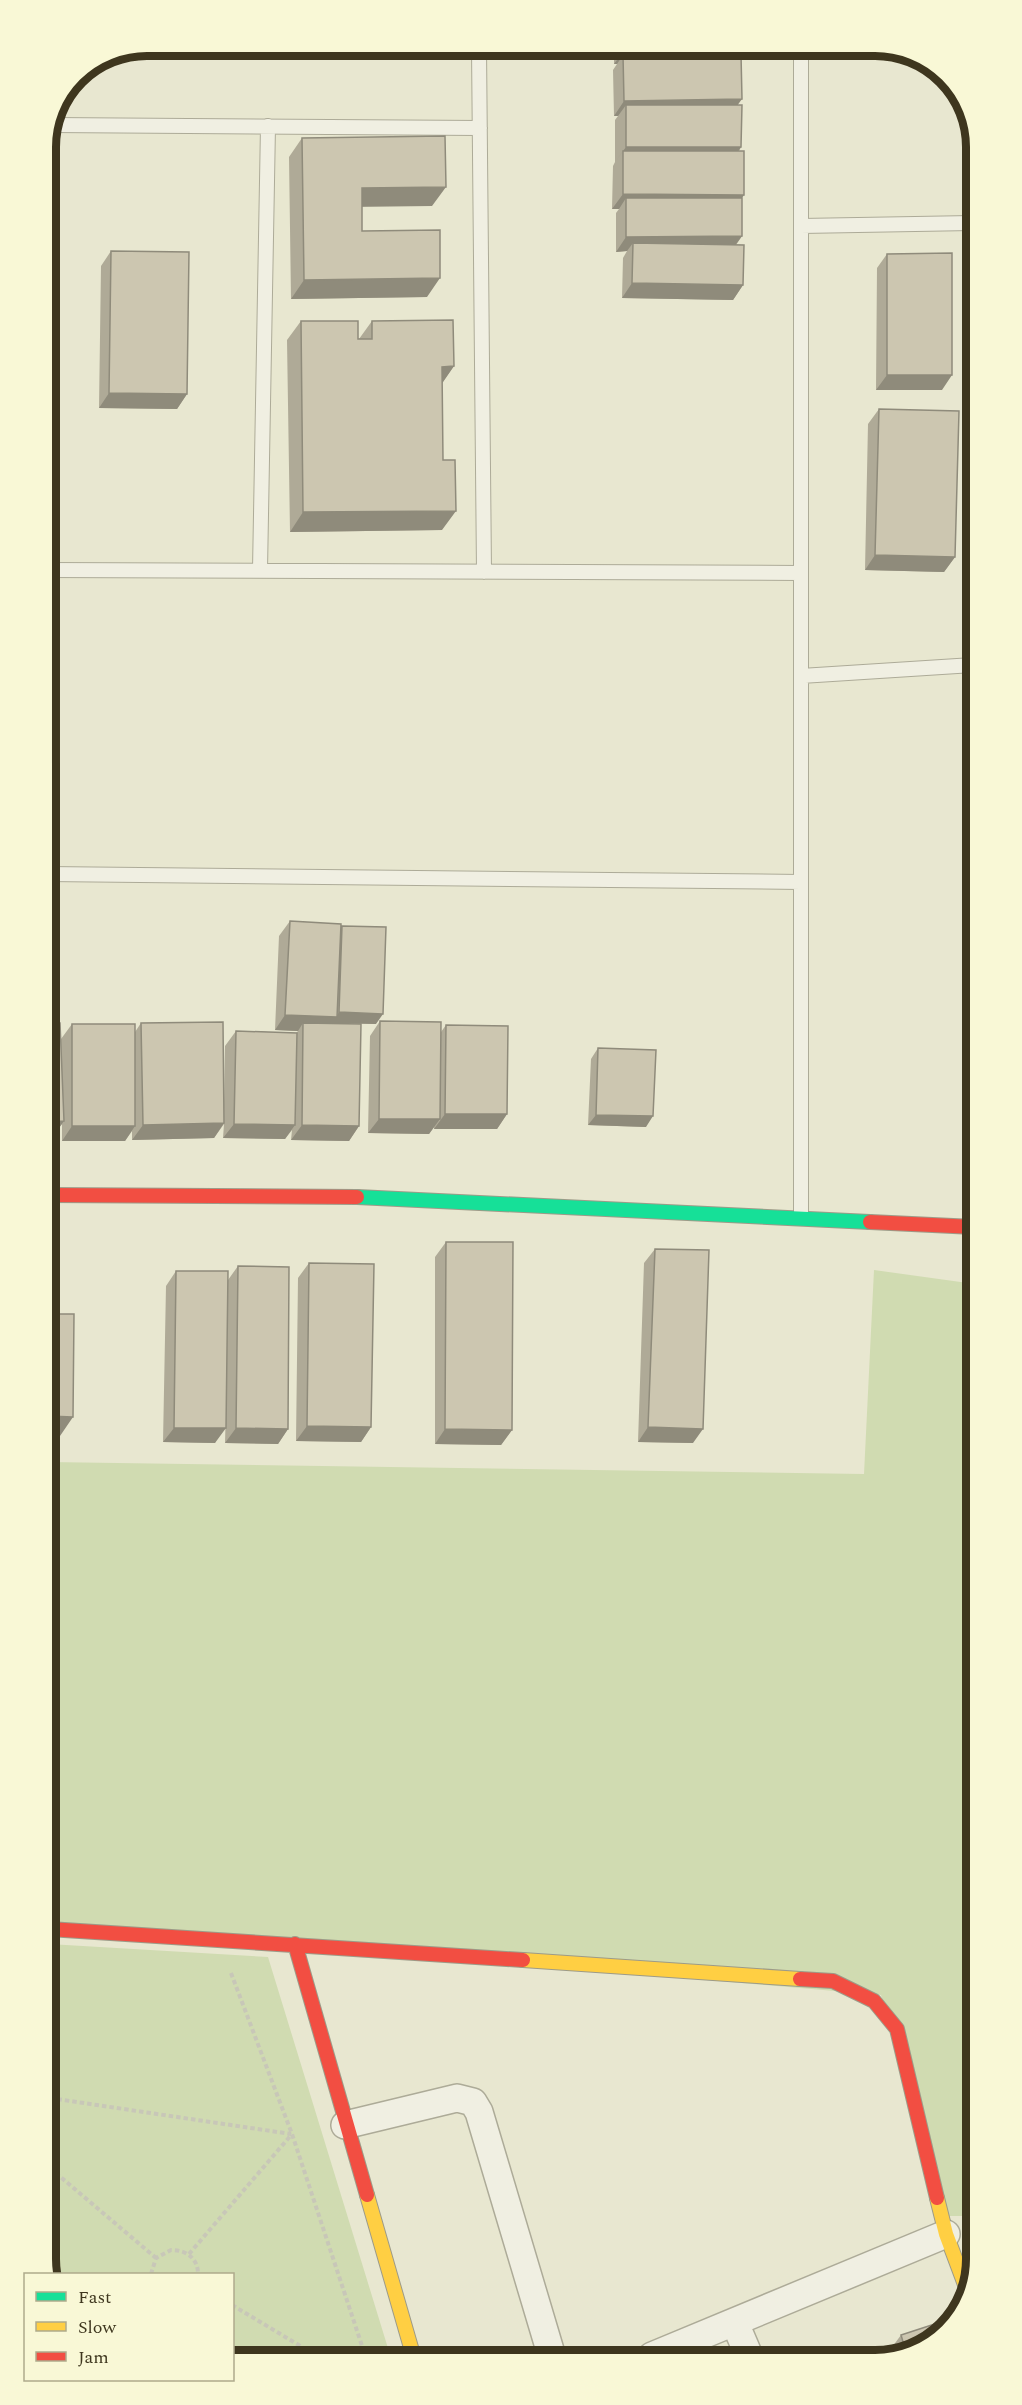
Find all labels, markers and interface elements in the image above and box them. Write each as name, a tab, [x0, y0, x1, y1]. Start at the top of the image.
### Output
legend	[24, 2273, 234, 2381]
text: Fast	[78, 2284, 111, 2311]
text: Slow	[78, 2314, 117, 2341]
text: Jam	[78, 2344, 109, 2371]

